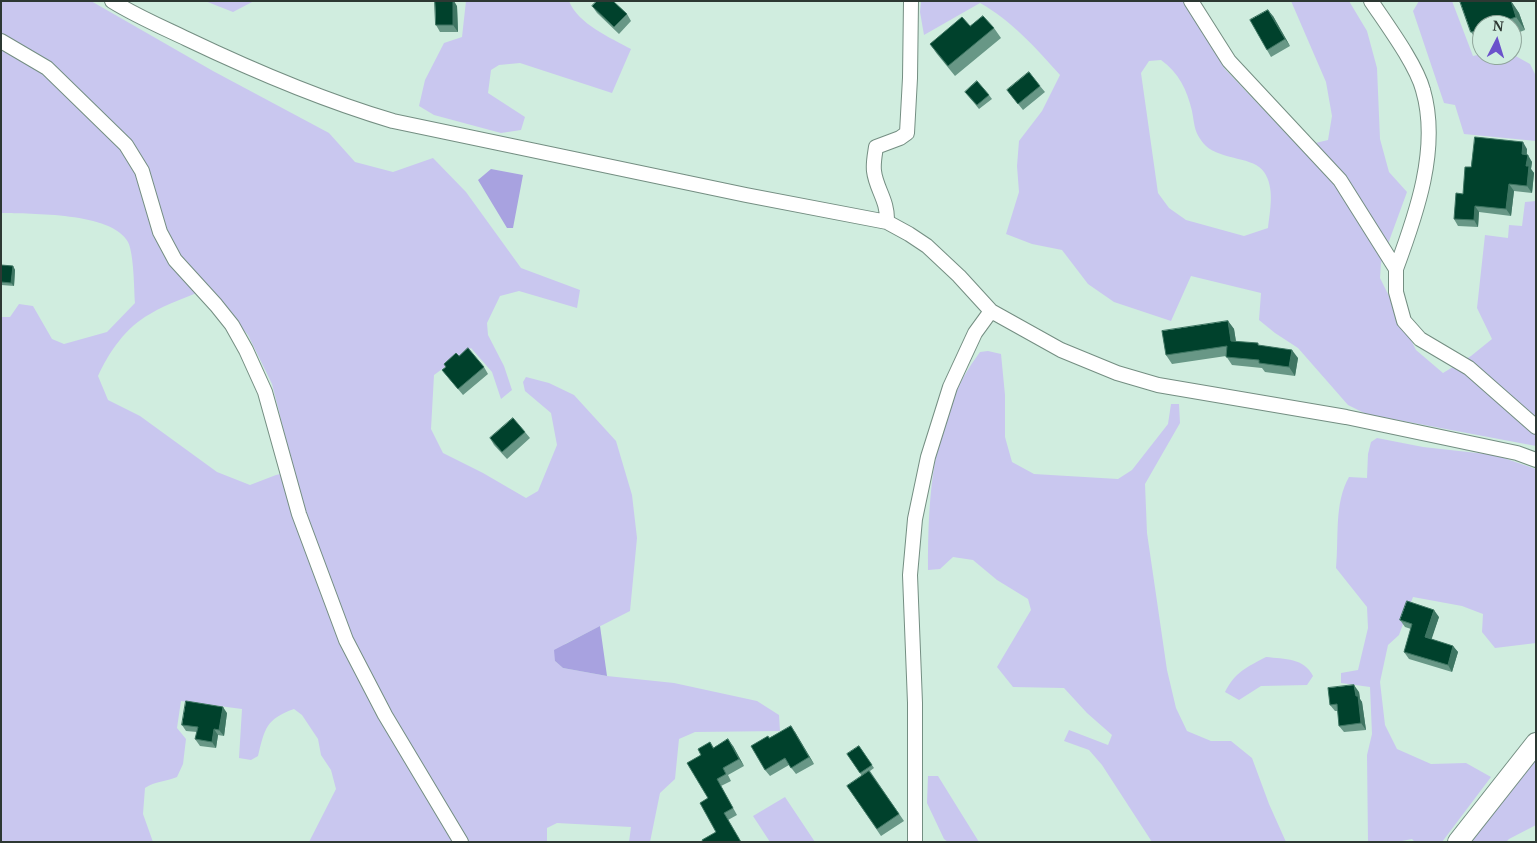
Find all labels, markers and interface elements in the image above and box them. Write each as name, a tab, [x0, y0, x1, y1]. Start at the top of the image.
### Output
north arrow	[1472, 15, 1522, 65]
text: N	[1492, 16, 1505, 35]

